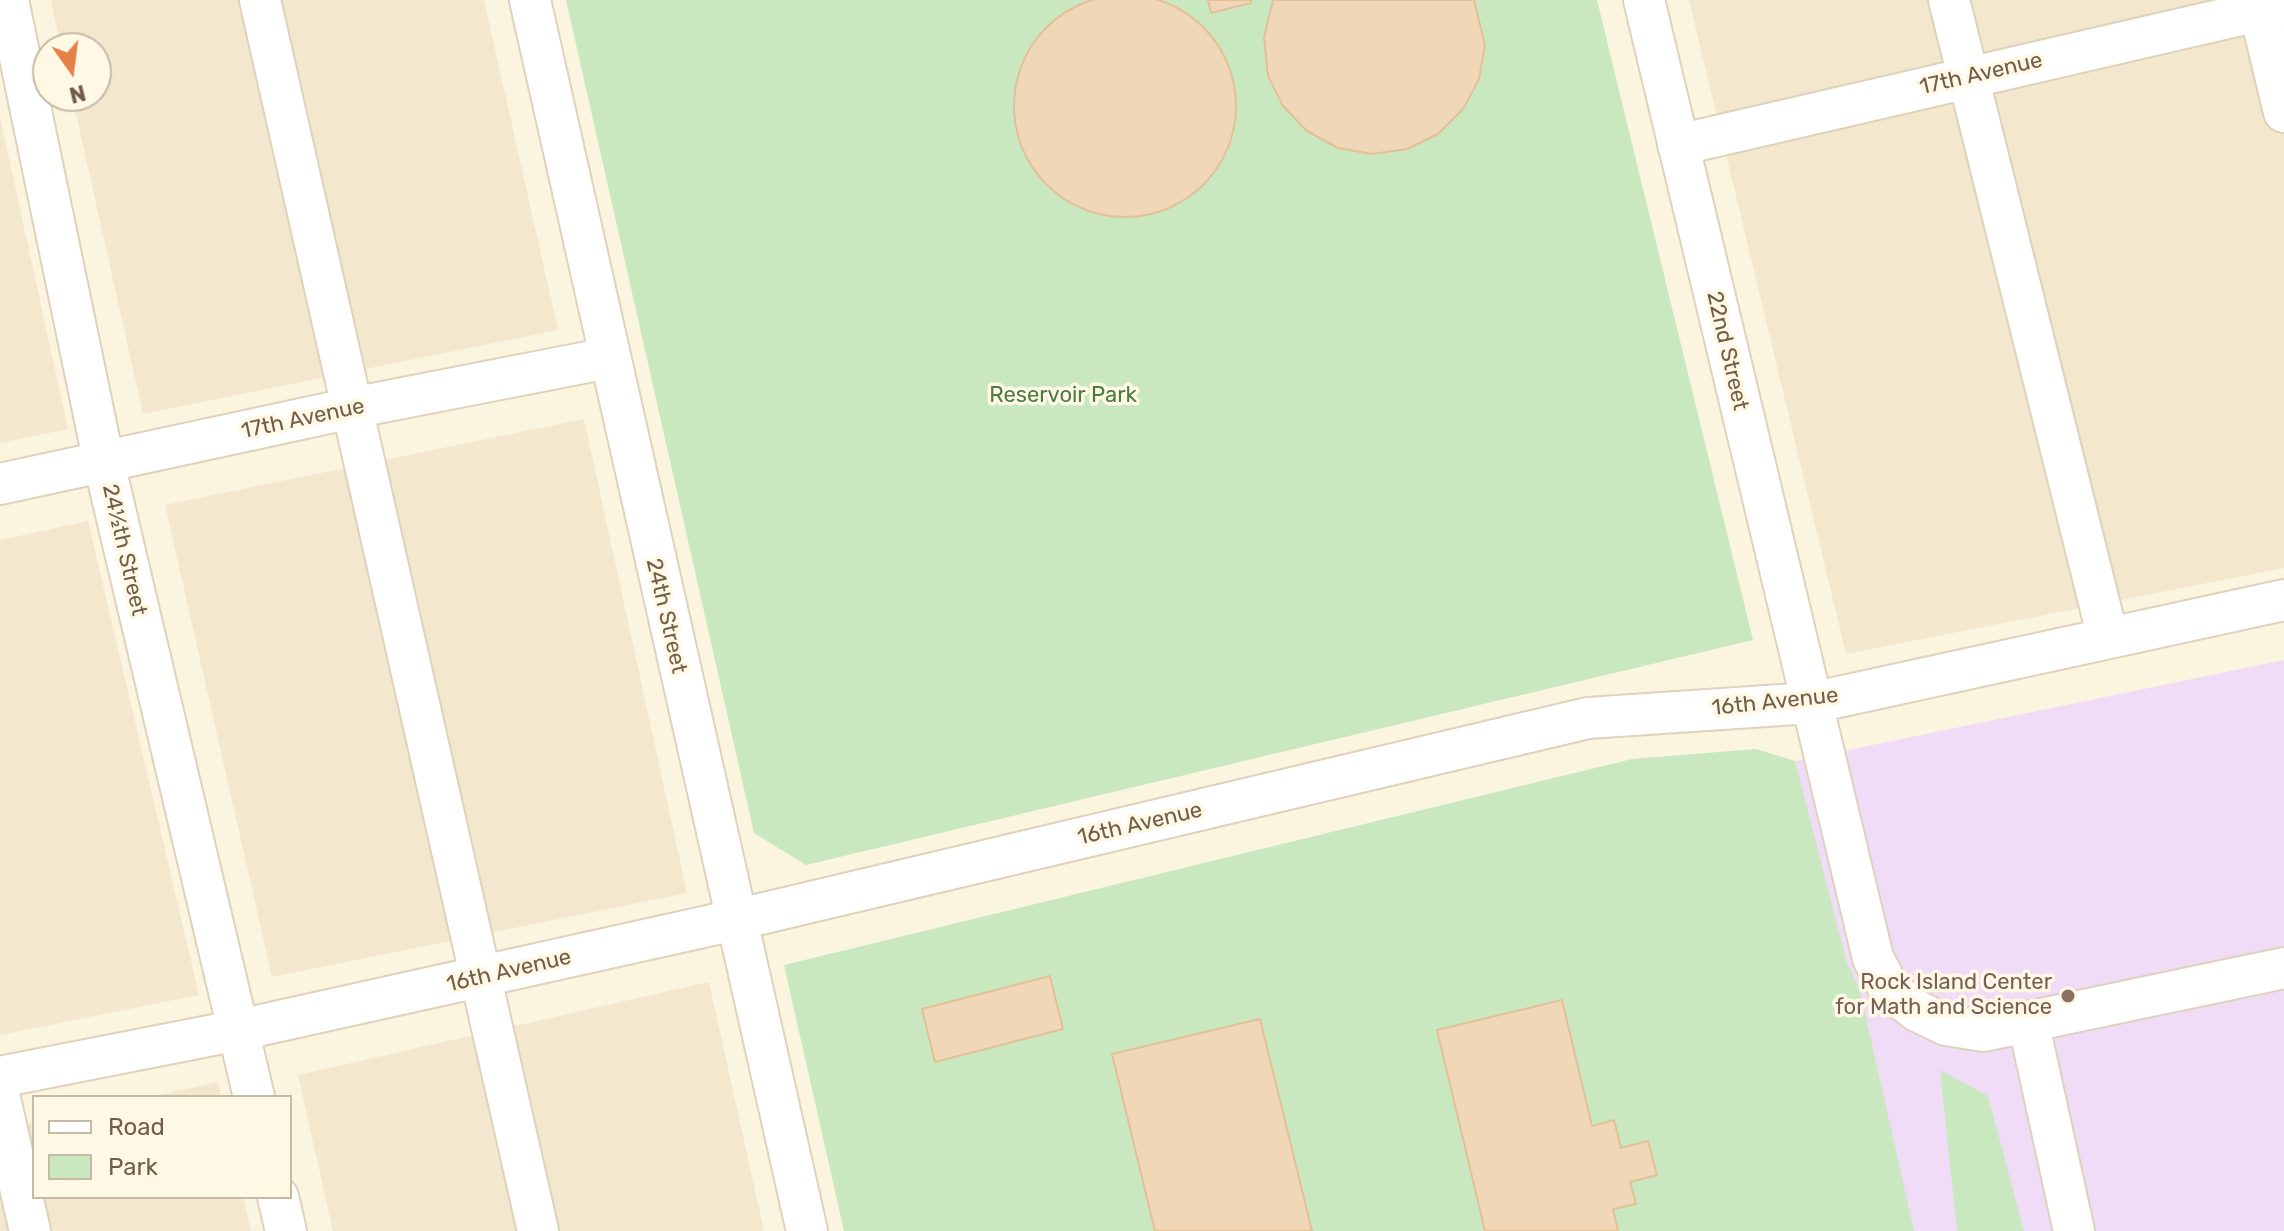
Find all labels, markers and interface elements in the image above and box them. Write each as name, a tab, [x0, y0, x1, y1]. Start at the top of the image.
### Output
north arrow	[32, 32, 112, 112]
street label: 17th Avenue	[1917, 47, 2045, 101]
text: N	[67, 79, 88, 109]
street label: 22nd Street	[1701, 289, 1753, 413]
park label: Reservoir Park	[989, 383, 1137, 409]
street label: 17th Avenue	[239, 393, 367, 445]
street label: 24½th Street	[96, 482, 152, 618]
street label: 24th Street	[640, 556, 692, 676]
street label: 16th Avenue	[1710, 682, 1840, 722]
street label: 16th Avenue	[1075, 797, 1205, 851]
street label: 16th Avenue	[444, 944, 574, 998]
place label: Rock Island Center for Math and Science	[1835, 970, 2052, 1022]
marker: Rock Island Center for Math and Science	[2059, 987, 2077, 1005]
legend	[32, 1095, 292, 1199]
text: Road	[108, 1113, 165, 1141]
text: Park	[108, 1153, 158, 1181]

